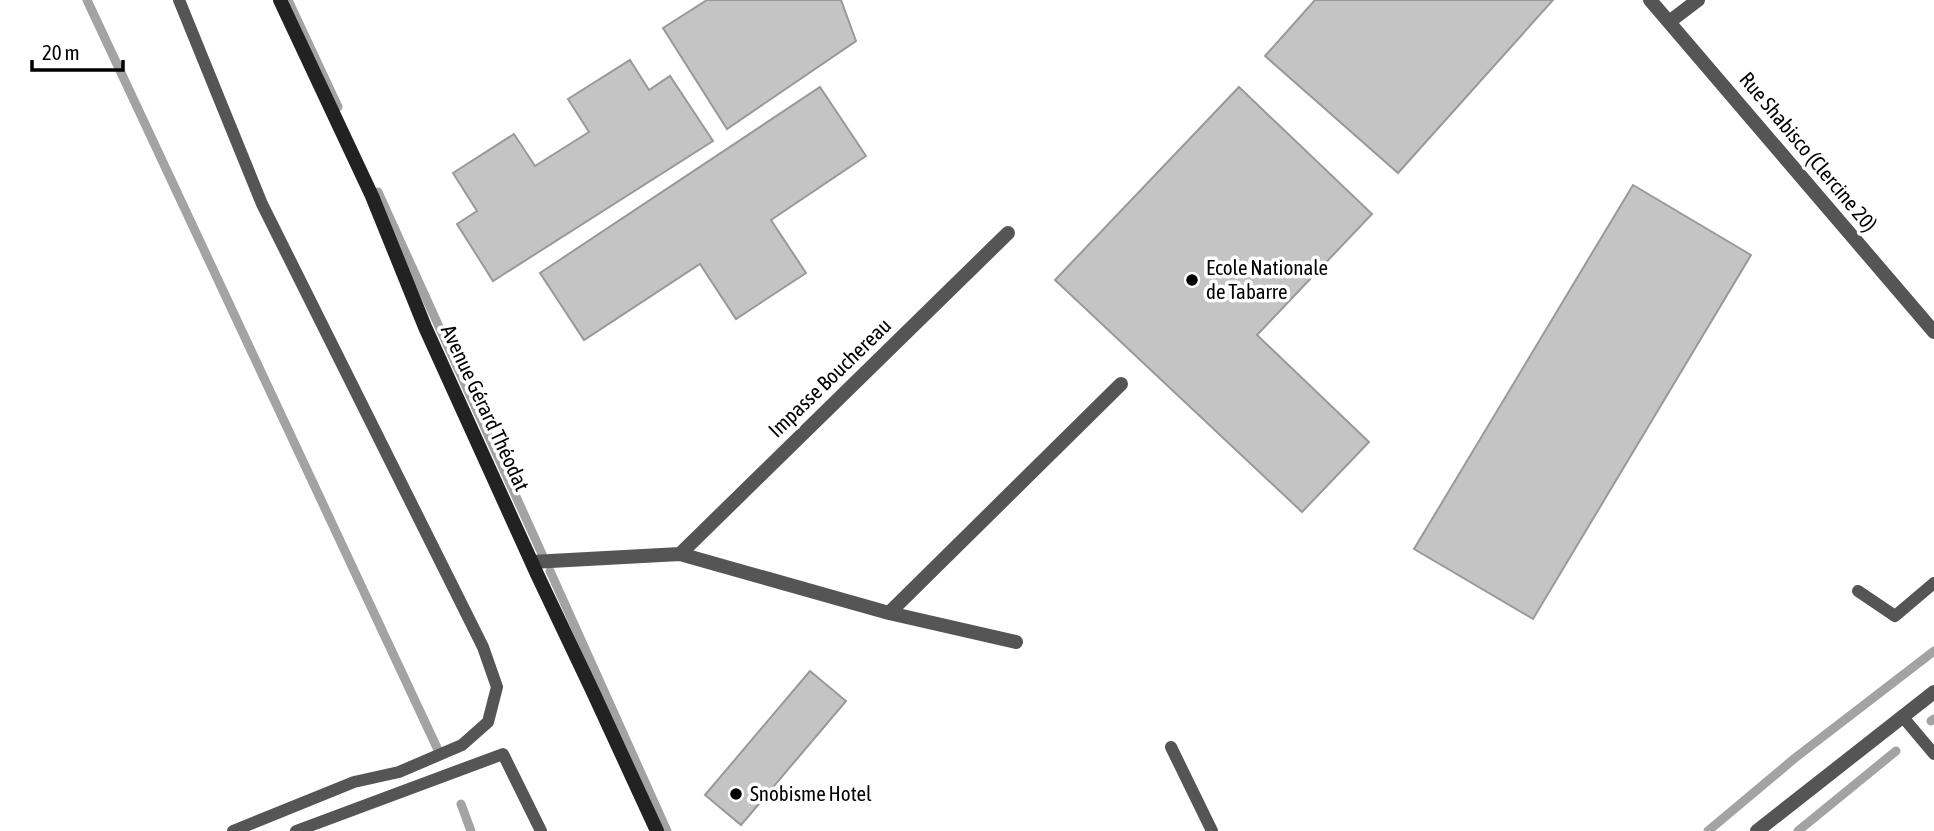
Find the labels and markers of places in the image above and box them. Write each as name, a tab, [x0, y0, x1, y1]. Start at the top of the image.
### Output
place label: Ecole Nationale de Tabarre	[1206, 255, 1328, 303]
marker: Ecole Nationale de Tabarre	[1184, 272, 1200, 288]
place label: Snobisme Hotel	[750, 781, 872, 805]
marker: Snobisme Hotel	[728, 786, 744, 802]

